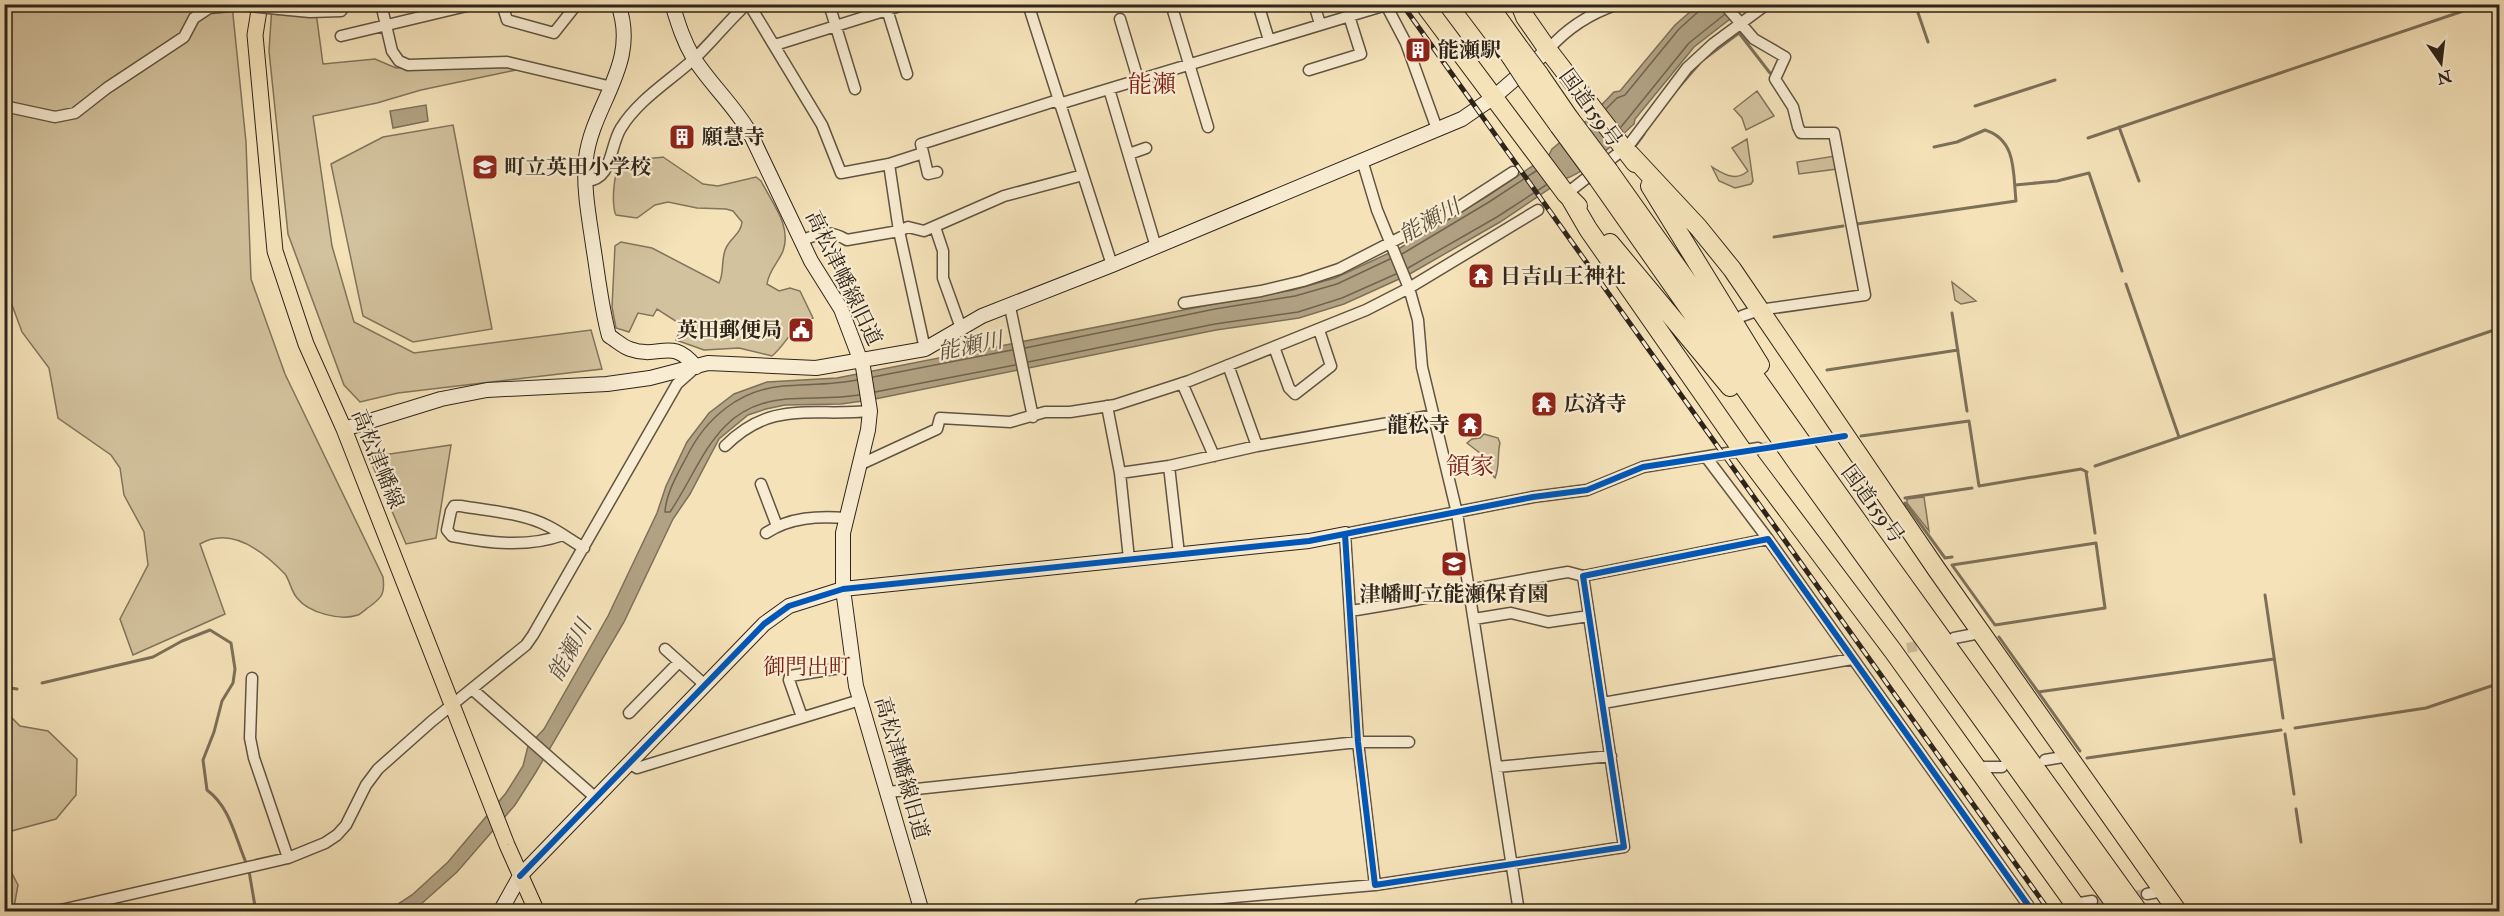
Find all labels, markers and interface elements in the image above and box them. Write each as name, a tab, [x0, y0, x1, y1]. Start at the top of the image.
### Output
north arrow	[2411, 33, 2471, 93]
building icon: 能瀬駅	[1403, 35, 1433, 65]
place label: 能瀬駅	[1438, 37, 1501, 64]
street label: 国道159号	[1553, 64, 1628, 153]
text: N	[2434, 65, 2455, 88]
district label: 能瀬	[1128, 69, 1176, 100]
building icon: 願慧寺	[667, 122, 697, 152]
place label: 願慧寺	[702, 124, 765, 151]
school or university icon: 町立英田小学校	[470, 152, 500, 182]
place label: 町立英田小学校	[504, 154, 651, 181]
water label: 能瀬川	[1394, 192, 1467, 249]
street label: 高松津幡線旧道	[799, 206, 888, 350]
temple icon: 日吉山王神社	[1466, 261, 1496, 291]
place label: 日吉山王神社	[1500, 263, 1626, 290]
public building icon: 英田郵便局	[786, 315, 816, 345]
place label: 英田郵便局	[677, 317, 782, 344]
water label: 能瀬川	[935, 326, 1007, 366]
temple icon: 広済寺	[1529, 389, 1559, 419]
place label: 広済寺	[1564, 391, 1627, 418]
street label: 高松津幡線	[345, 405, 410, 513]
temple icon: 龍松寺	[1455, 410, 1485, 440]
place label: 龍松寺	[1387, 412, 1450, 439]
district label: 領家	[1446, 451, 1494, 482]
street label: 国道159号	[1835, 460, 1910, 549]
school or university icon: 津幡町立能瀬保育園	[1439, 549, 1469, 579]
place label: 津幡町立能瀬保育園	[1360, 581, 1549, 608]
water label: 能瀬川	[542, 613, 599, 686]
district label: 御門出町	[763, 653, 851, 681]
street label: 高松津幡線旧道	[868, 694, 935, 843]

